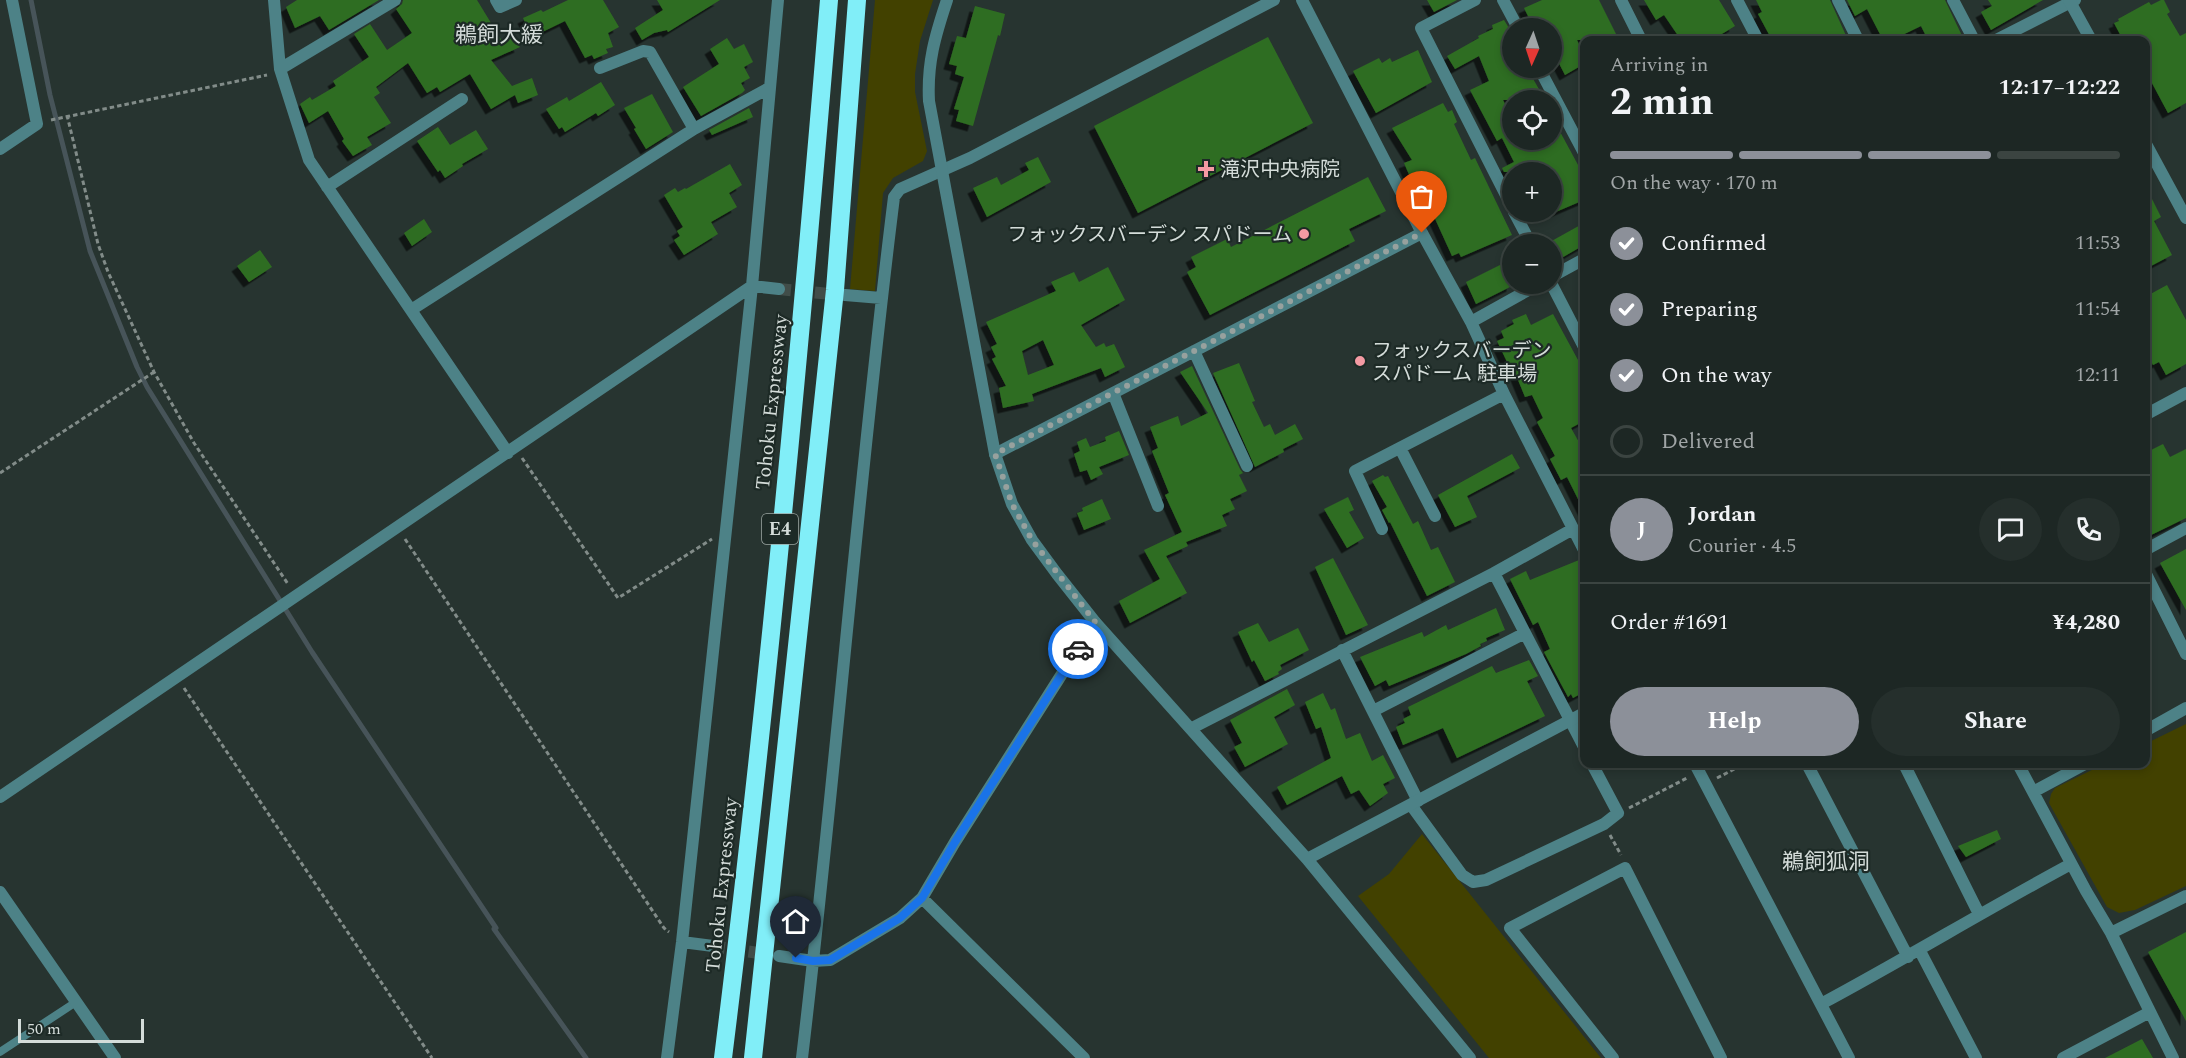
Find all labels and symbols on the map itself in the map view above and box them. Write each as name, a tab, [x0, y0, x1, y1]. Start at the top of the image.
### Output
north arrow	[1502, 18, 1562, 78]
district label: 鵜飼大緩	[455, 19, 543, 52]
place label: 滝沢中央病院	[1220, 155, 1340, 185]
marker: 滝沢中央病院	[1197, 160, 1215, 178]
pin	[1396, 171, 1447, 233]
place label: フォックスバーデン スパドーム	[1008, 220, 1292, 250]
marker: フォックスバーデン スパドーム	[1297, 227, 1311, 241]
street label: Tohoku Expressway	[748, 312, 796, 491]
place label: フォックスバーデン スパドーム 駐車場	[1372, 336, 1551, 389]
marker: フォックスバーデン スパドーム 駐車場	[1353, 354, 1367, 368]
road number: E4	[762, 514, 798, 544]
courier	[1048, 619, 1108, 679]
street label: Tohoku Expressway	[698, 795, 746, 974]
district label: 鵜飼狐洞	[1782, 846, 1870, 879]
pin	[770, 896, 821, 958]
scale bar	[18, 1016, 144, 1044]

